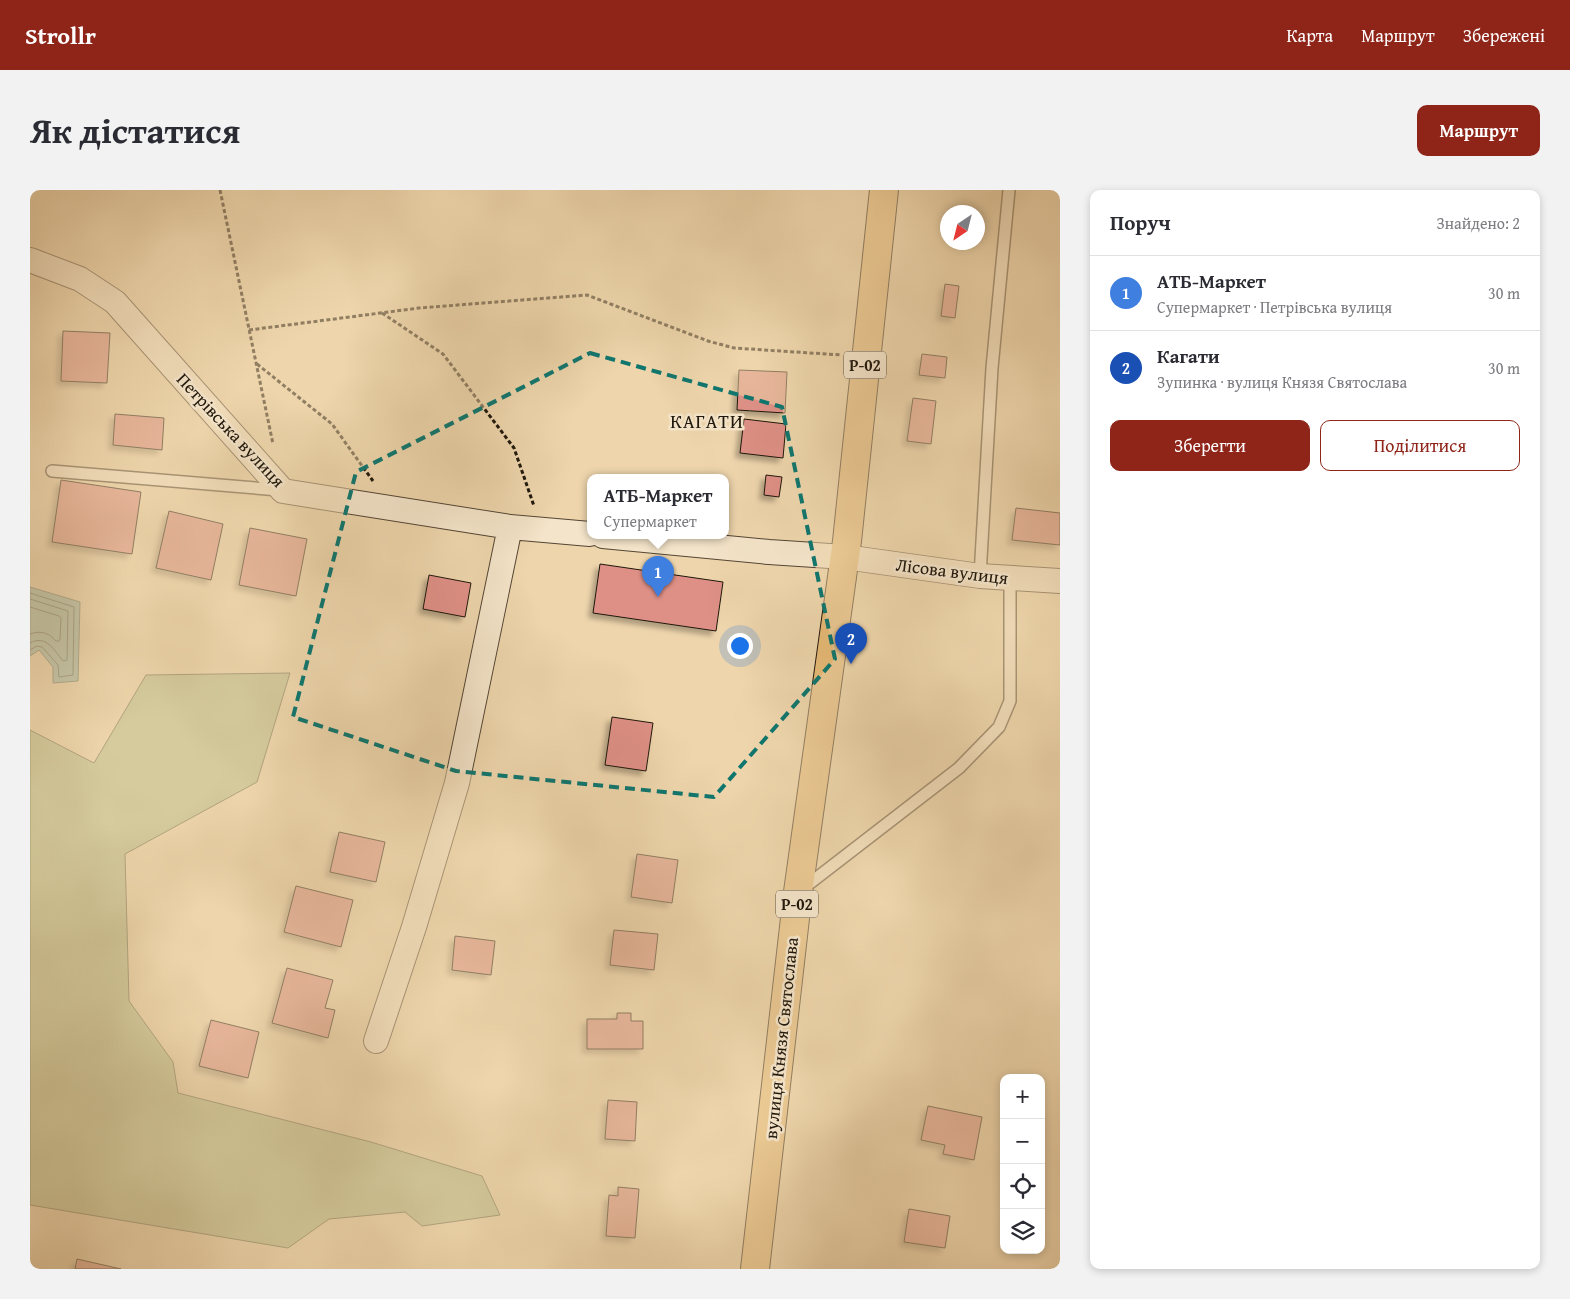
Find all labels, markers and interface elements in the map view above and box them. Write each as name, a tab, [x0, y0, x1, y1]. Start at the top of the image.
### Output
text: Strollr	[25, 18, 96, 53]
text: Карта	[1287, 22, 1333, 49]
text: Маршрут	[1361, 22, 1435, 49]
text: Збережені	[1463, 22, 1545, 49]
text: Як дістатися	[30, 105, 240, 156]
button: Маршрут	[1417, 105, 1540, 156]
north arrow	[940, 205, 985, 250]
text: Поруч	[1110, 207, 1171, 238]
text: Знайдено: 2	[1437, 211, 1520, 235]
text: АТБ-Маркет	[1157, 267, 1266, 295]
text: 1	[1122, 281, 1130, 305]
text: 30 m	[1488, 281, 1520, 305]
text: Супермаркет · Петрівська вулиця	[1157, 295, 1392, 319]
text: Кагати	[1157, 342, 1220, 370]
road number: Р-02	[844, 352, 886, 378]
text: 2	[1122, 356, 1130, 380]
text: 30 m	[1488, 356, 1520, 380]
street label: Петрівська вулиця	[170, 366, 292, 494]
text: Зупинка · вулиця Князя Святослава	[1157, 370, 1407, 394]
district label: КАГАТИ	[670, 407, 744, 435]
button: Зберегти	[1110, 420, 1310, 471]
button: Поділитися	[1320, 420, 1520, 471]
popup	[587, 474, 729, 539]
text: АТБ-Маркет	[604, 481, 712, 509]
text: Супермаркет	[604, 509, 697, 533]
street label: Лісова вулиця	[894, 551, 1010, 591]
pin: 1	[642, 556, 674, 597]
pin: 2	[835, 623, 867, 664]
your location	[727, 633, 753, 659]
road number: Р-02	[776, 891, 818, 918]
street label: вулиця Князя Святослава	[757, 935, 805, 1140]
map controls	[1000, 1074, 1045, 1254]
button: +	[1000, 1074, 1045, 1119]
button: −	[1000, 1119, 1045, 1164]
button: locate	[1000, 1164, 1045, 1209]
button: layers	[1000, 1209, 1045, 1254]

